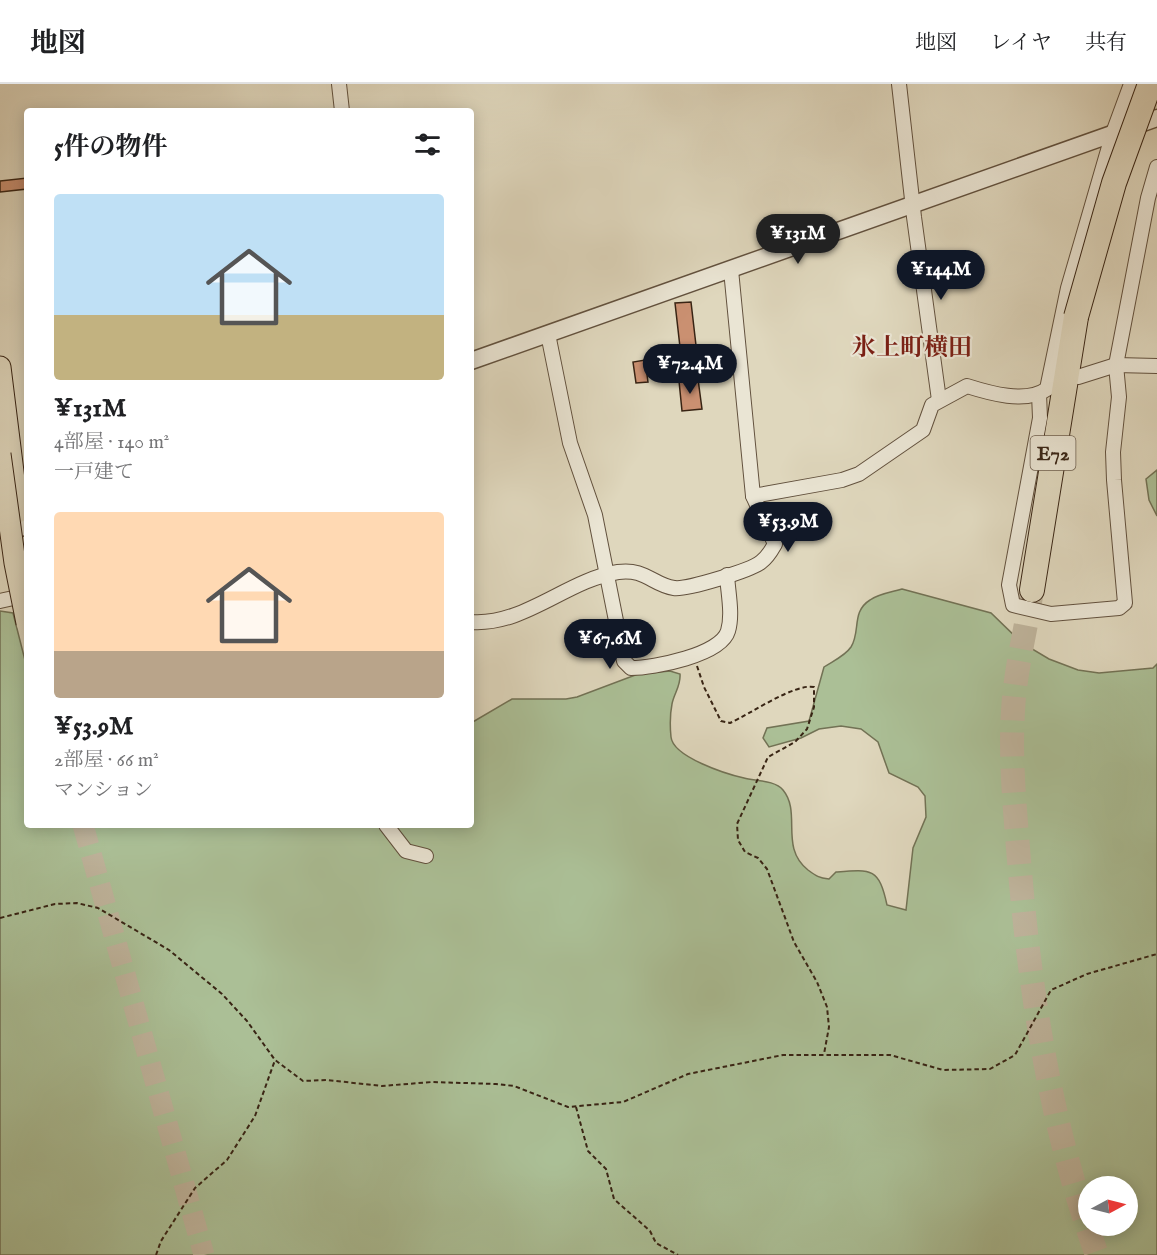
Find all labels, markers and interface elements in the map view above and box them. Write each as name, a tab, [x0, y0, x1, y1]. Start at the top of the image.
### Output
text: 地図	[30, 27, 86, 62]
text: 地図	[915, 30, 957, 57]
text: レイヤ	[990, 30, 1052, 57]
text: 共有	[1085, 30, 1127, 57]
icon: filters	[411, 128, 444, 161]
text: 5件の物件	[54, 131, 167, 164]
pin: ¥131M	[756, 214, 840, 265]
text: ¥131M	[770, 221, 826, 246]
icon: home	[195, 233, 303, 341]
pin: ¥144M	[899, 250, 983, 301]
text: ¥144M	[911, 257, 971, 282]
district label: 氷上町横田	[852, 333, 972, 364]
pin: ¥72.4M	[641, 344, 739, 395]
text: ¥72.4M	[657, 351, 723, 376]
text: ¥131M	[54, 392, 127, 425]
text: 4部屋 · 140 m²	[54, 430, 169, 455]
road number: E72	[1030, 436, 1076, 470]
text: 一戸建て	[54, 460, 134, 485]
pin: ¥53.9M	[739, 502, 837, 553]
text: ¥53.9M	[757, 509, 819, 534]
icon: home	[195, 551, 303, 659]
pin: ¥67.6M	[561, 619, 659, 670]
text: ¥67.6M	[578, 626, 642, 651]
text: ¥53.9M	[54, 710, 133, 743]
text: 2部屋 · 66 m²	[54, 748, 159, 773]
text: マンション	[54, 778, 153, 803]
north arrow	[1078, 1176, 1138, 1236]
map controls	[1078, 1176, 1138, 1236]

